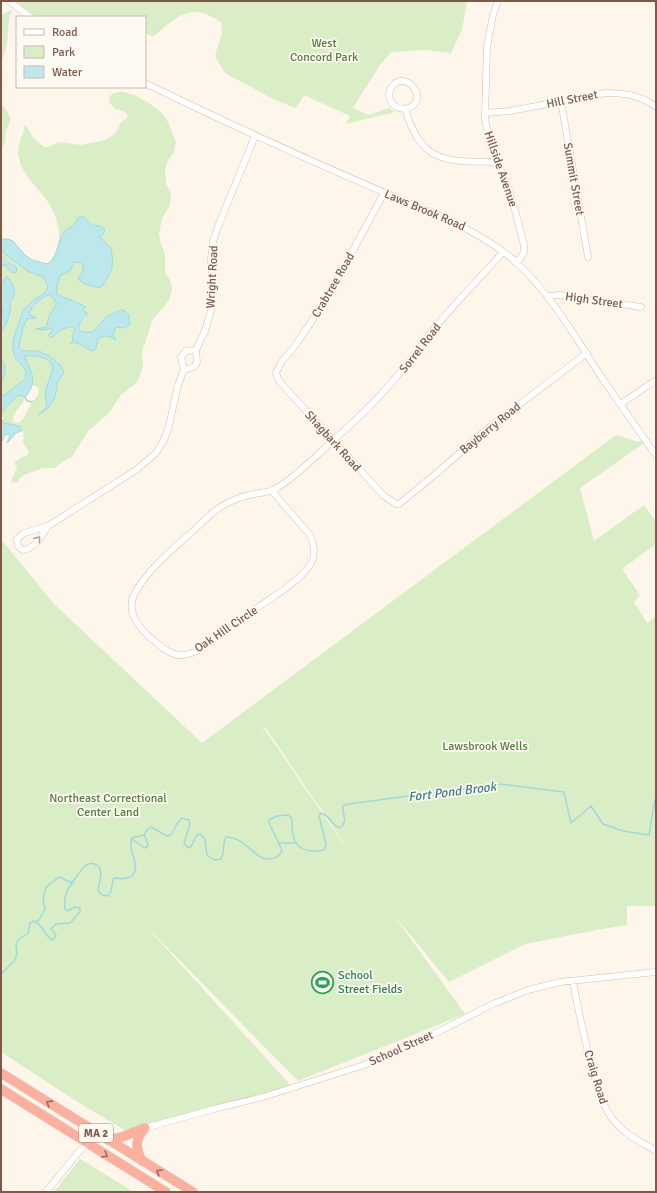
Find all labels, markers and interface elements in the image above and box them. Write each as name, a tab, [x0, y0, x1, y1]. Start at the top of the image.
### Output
legend	[16, 16, 146, 88]
text: Road	[52, 25, 78, 40]
park label: West Concord Park	[290, 36, 358, 65]
text: Park	[52, 45, 75, 60]
text: Water	[52, 65, 83, 80]
street label: Hill Street	[545, 87, 599, 112]
street label: Hillside Avenue	[481, 129, 521, 209]
street label: Summit Street	[560, 142, 587, 217]
street label: Laws Brook Road	[382, 187, 468, 234]
street label: Wright Road	[203, 245, 222, 309]
street label: Crabtree Road	[309, 250, 358, 320]
street label: High Street	[564, 289, 624, 312]
street label: Sorrel Road	[396, 320, 445, 376]
street label: Bayberry Road	[457, 399, 524, 458]
street label: Shagbark Road	[301, 408, 364, 475]
one-way arrow	[33, 537, 40, 544]
street label: Oak Hill Circle	[192, 603, 261, 656]
park label: Lawsbrook Wells	[442, 739, 528, 754]
water label: Fort Pond Brook	[407, 778, 498, 805]
park label: Northeast Correctional Center Land	[49, 791, 167, 820]
place label: School Street Fields	[338, 968, 402, 997]
sports icon: School Street Fields	[309, 969, 335, 995]
street label: School Street	[367, 1028, 436, 1069]
street label: Craig Road	[580, 1048, 611, 1106]
one-way arrow	[46, 1101, 53, 1108]
road number: MA 2	[79, 1124, 113, 1142]
one-way arrow	[101, 1150, 108, 1158]
one-way arrow	[156, 1169, 163, 1176]

